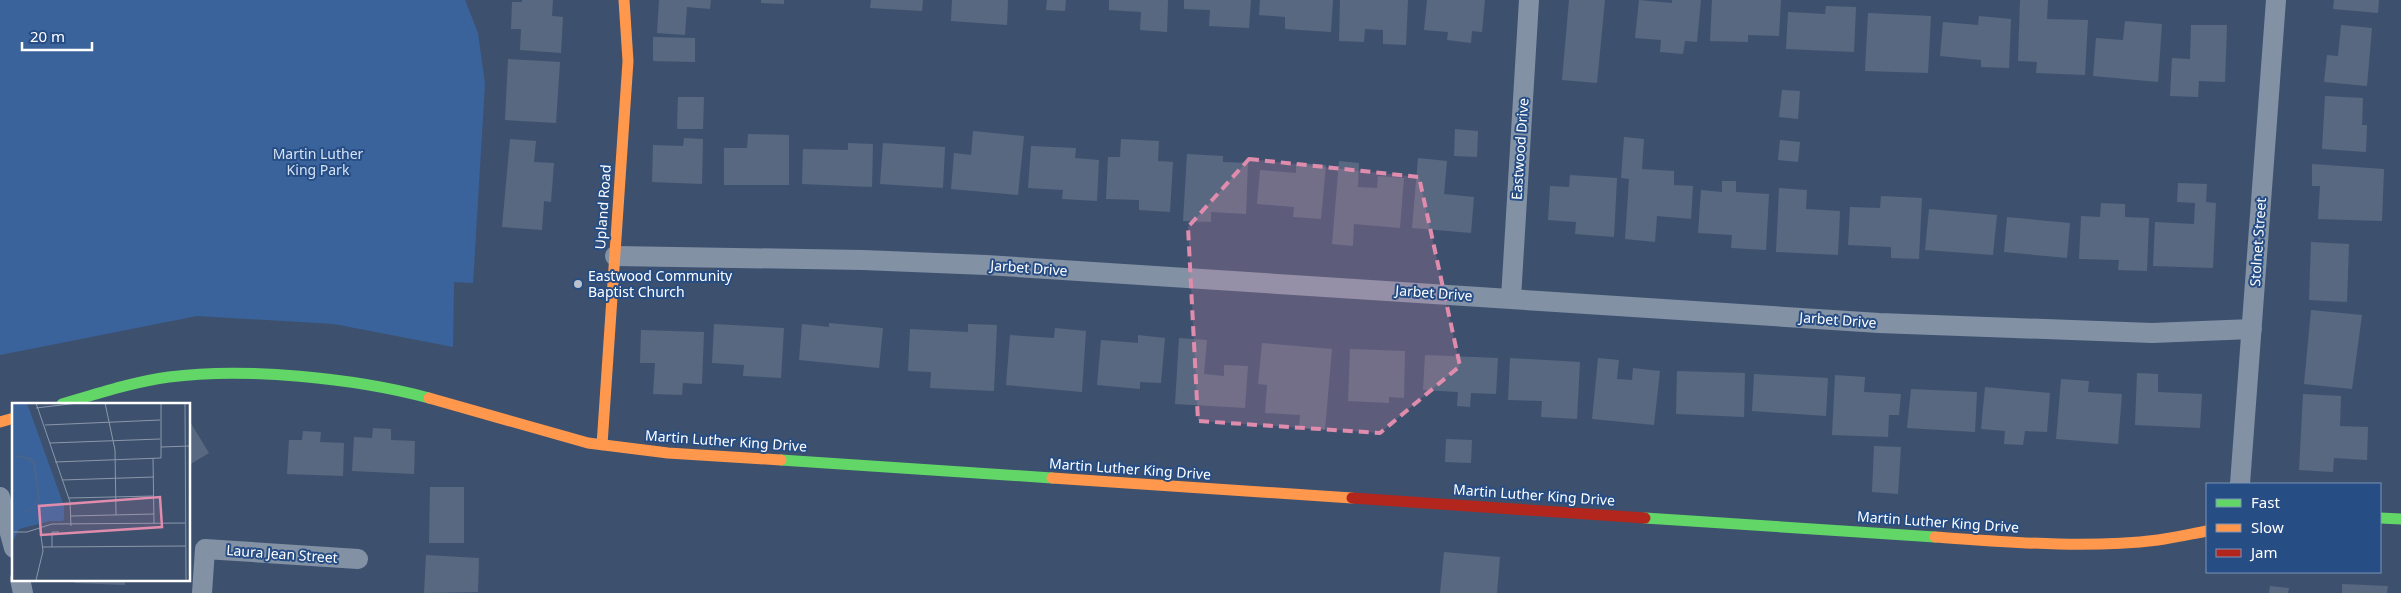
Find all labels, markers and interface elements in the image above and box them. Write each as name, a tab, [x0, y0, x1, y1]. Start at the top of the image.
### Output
scale bar	[22, 20, 92, 52]
text: 20 m	[30, 26, 65, 46]
street label: Eastwood Drive	[1506, 97, 1533, 201]
park label: Martin Luther King Park	[273, 144, 364, 179]
street label: Upland Road	[590, 164, 615, 250]
street label: Stolnet Street	[2245, 197, 2270, 287]
street label: Jarbet Drive	[988, 255, 1068, 280]
place label: Eastwood Community Baptist Church	[588, 266, 733, 301]
marker: Eastwood Community Baptist Church	[572, 278, 584, 290]
street label: Jarbet Drive	[1393, 280, 1473, 305]
street label: Jarbet Drive	[1797, 307, 1877, 332]
inset map	[12, 403, 190, 580]
street label: Martin Luther King Drive	[645, 425, 808, 456]
street label: Martin Luther King Drive	[1049, 453, 1212, 484]
street label: Martin Luther King Drive	[1453, 479, 1616, 510]
legend	[2206, 483, 2381, 573]
text: Fast	[2251, 492, 2280, 512]
street label: Martin Luther King Drive	[1857, 506, 2020, 537]
text: Slow	[2251, 517, 2284, 537]
street label: Laura Jean Street	[226, 540, 338, 567]
text: Jam	[2249, 542, 2278, 562]

